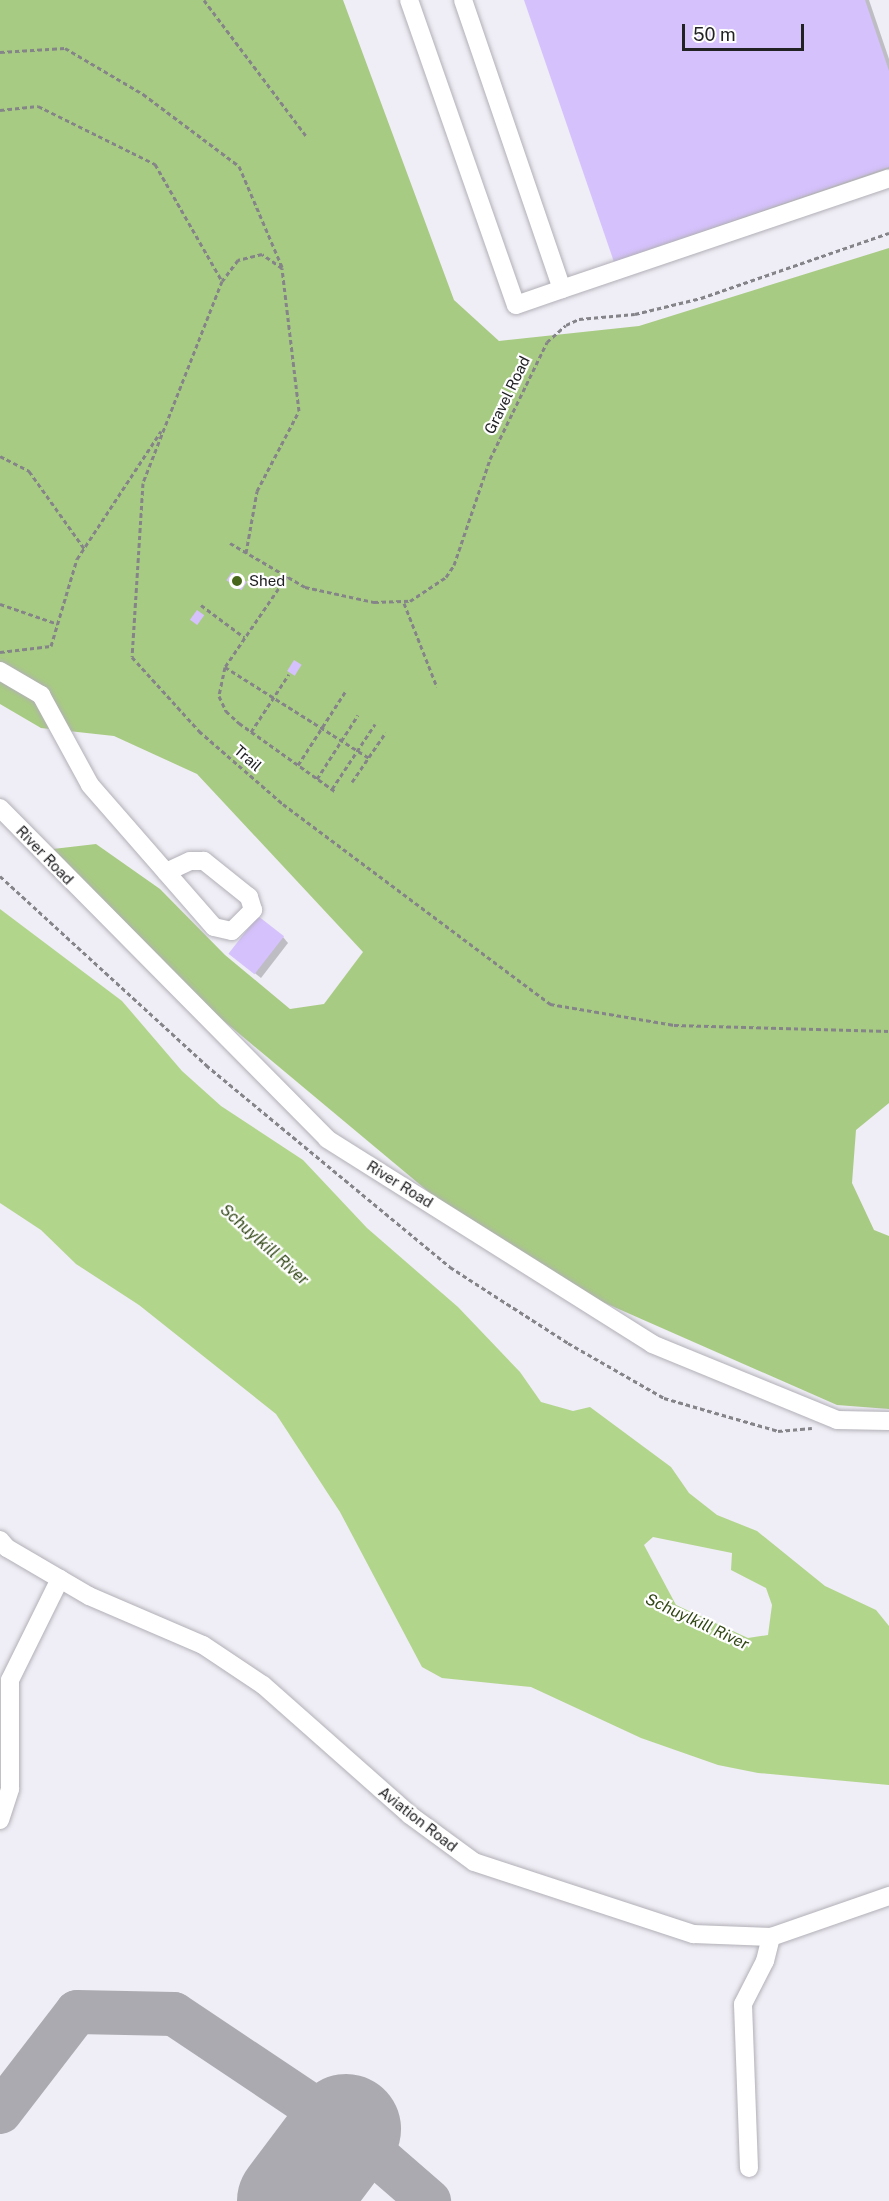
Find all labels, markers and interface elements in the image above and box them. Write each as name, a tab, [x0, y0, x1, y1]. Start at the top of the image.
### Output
scale bar	[685, 12, 806, 50]
text: 50 m	[693, 24, 736, 45]
street label: Gravel Road	[480, 353, 534, 437]
place label: Shed	[249, 572, 285, 590]
marker: Shed	[230, 574, 244, 588]
street label: Trail	[231, 741, 265, 775]
street label: River Road	[13, 822, 77, 888]
street label: River Road	[364, 1157, 436, 1211]
water label: Schuylkill River	[216, 1200, 312, 1290]
water label: Schuylkill River	[642, 1590, 752, 1654]
street label: Aviation Road	[375, 1783, 461, 1855]

